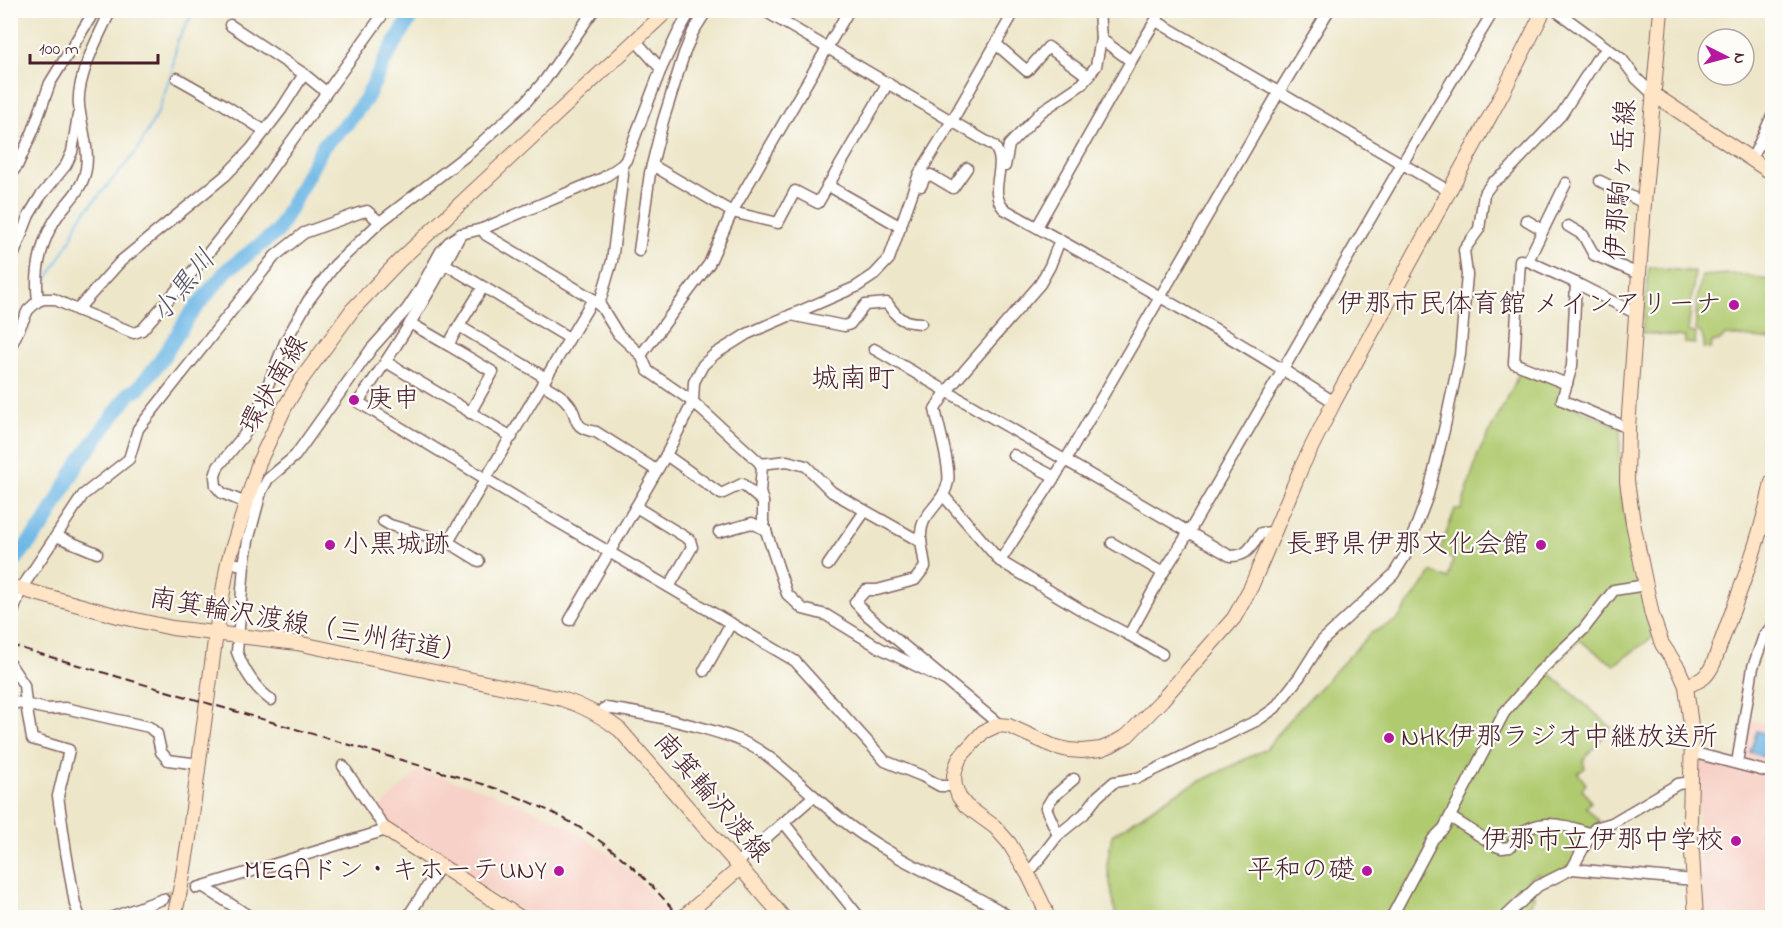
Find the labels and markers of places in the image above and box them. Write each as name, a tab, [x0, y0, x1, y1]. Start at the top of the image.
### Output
place label: 伊那市民体育館 メインアリーナ	[1337, 286, 1722, 325]
marker: 伊那市民体育館 メインアリーナ	[1727, 298, 1741, 312]
place label: 庚申	[366, 381, 420, 420]
marker: 庚申	[347, 393, 361, 407]
place label: 小黒城跡	[342, 526, 450, 565]
place label: 長野県伊那文化会館	[1286, 526, 1529, 565]
marker: 小黒城跡	[323, 538, 337, 552]
marker: 長野県伊那文化会館	[1534, 538, 1548, 552]
place label: NHK伊那ラジオ中継放送所	[1401, 719, 1718, 758]
marker: NHK伊那ラジオ中継放送所	[1382, 731, 1396, 745]
place label: 伊那市立伊那中学校	[1481, 822, 1724, 861]
marker: 伊那市立伊那中学校	[1729, 834, 1743, 848]
place label: MEGAドン・キホーテUNY	[244, 852, 548, 891]
place label: 平和の礎	[1247, 852, 1355, 891]
marker: MEGAドン・キホーテUNY	[552, 864, 566, 878]
marker: 平和の礎	[1360, 864, 1374, 878]

